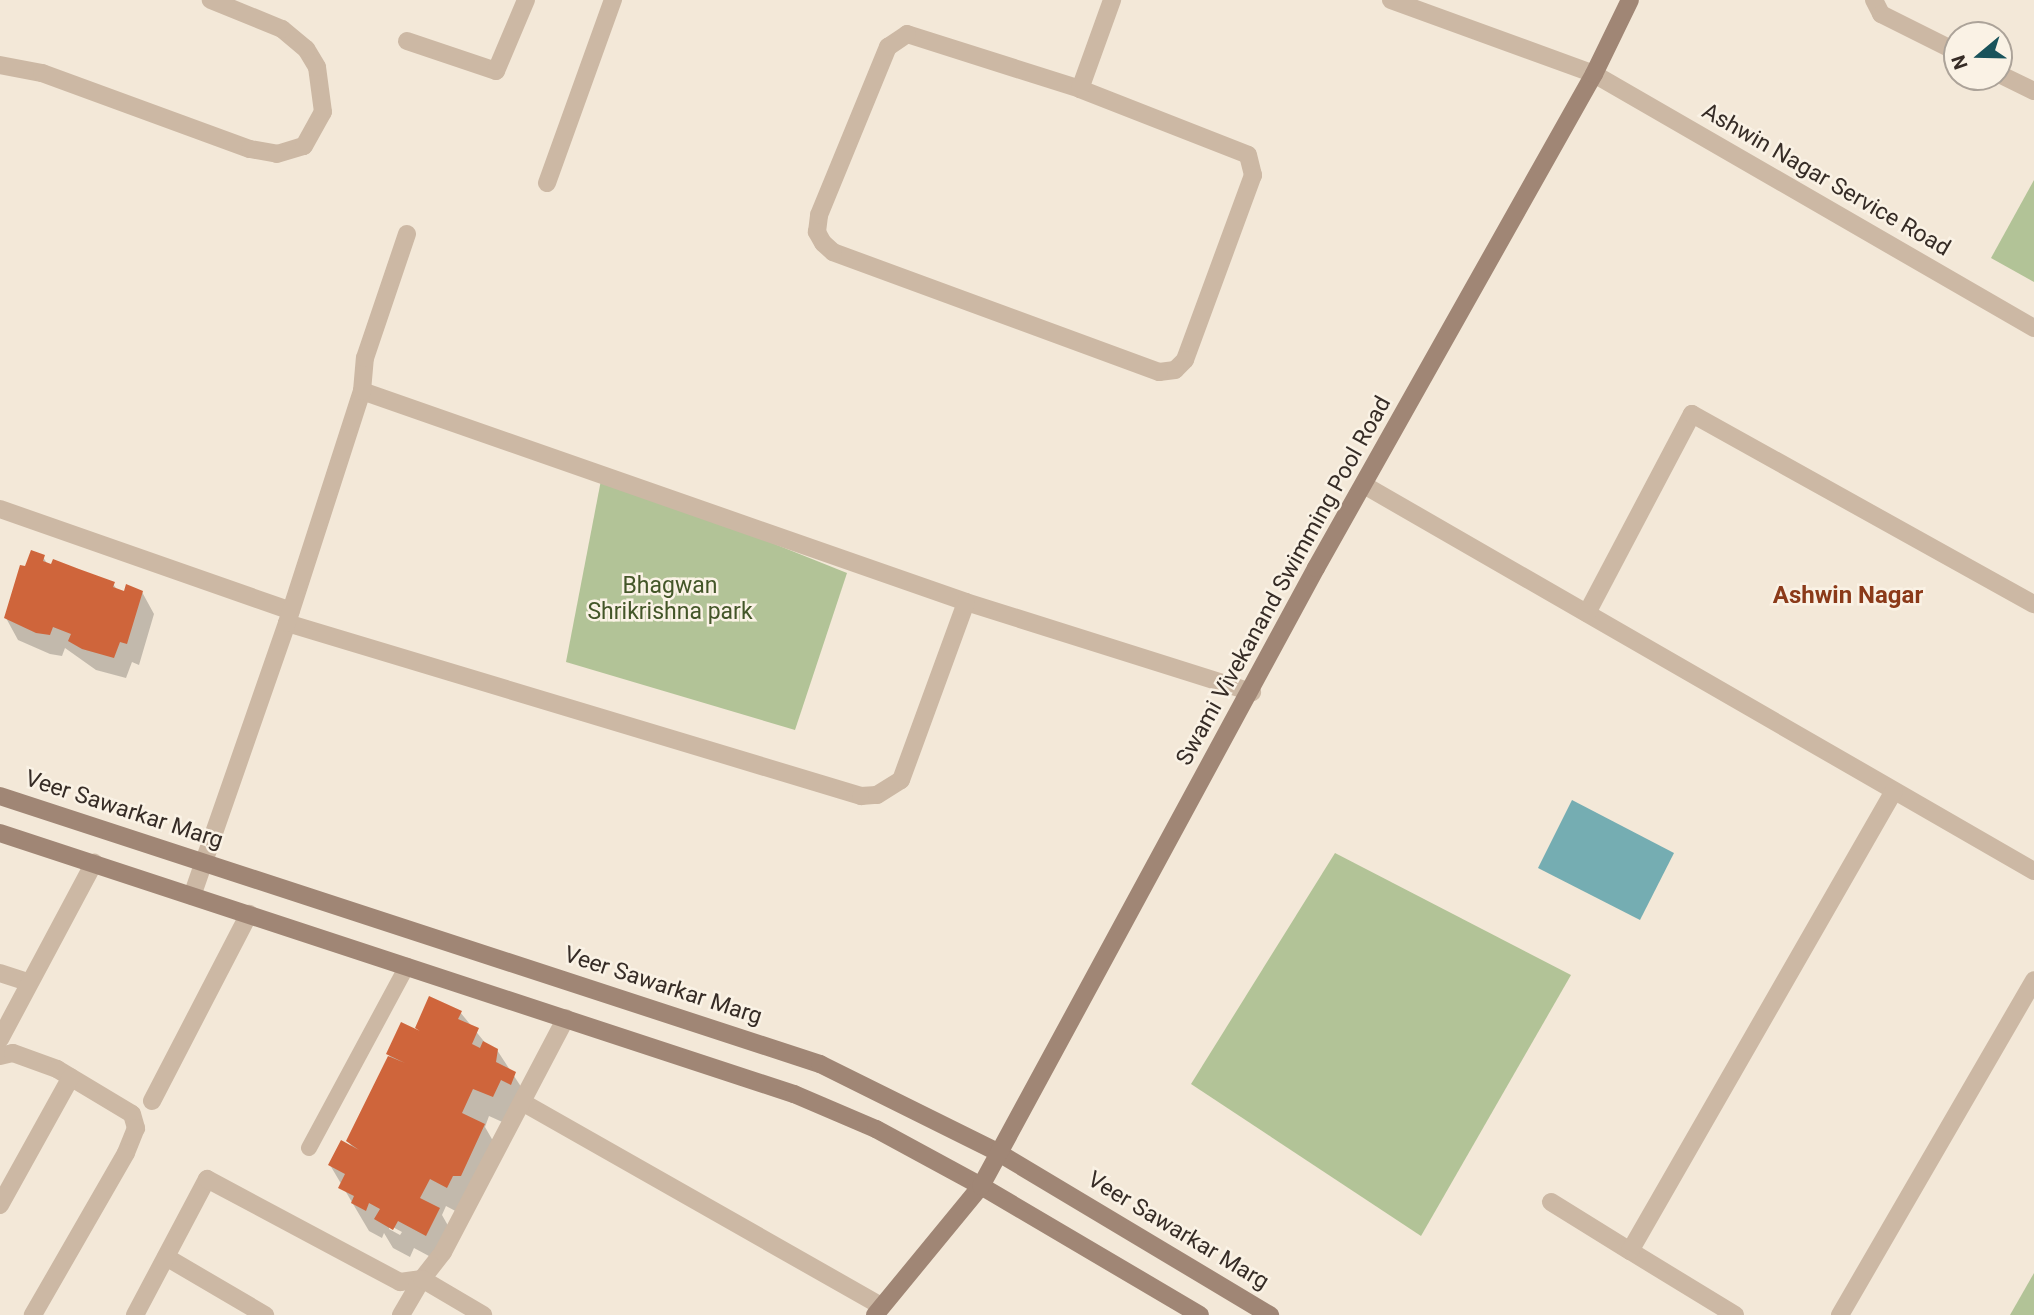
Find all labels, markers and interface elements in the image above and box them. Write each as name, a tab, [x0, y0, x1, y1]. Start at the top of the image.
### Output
north arrow	[1943, 21, 2013, 91]
text: N	[1947, 52, 1973, 72]
street label: Ashwin Nagar Service Road	[1697, 98, 1955, 262]
street label: Swami Vivekanand Swimming Pool Road	[1171, 392, 1397, 770]
park label: Bhagwan Shrikrishna park	[587, 572, 753, 626]
district label: Ashwin Nagar	[1773, 582, 1923, 610]
street label: Veer Sawarkar Marg	[22, 765, 226, 855]
street label: Veer Sawarkar Marg	[561, 941, 765, 1031]
street label: Veer Sawarkar Marg	[1082, 1166, 1274, 1296]

